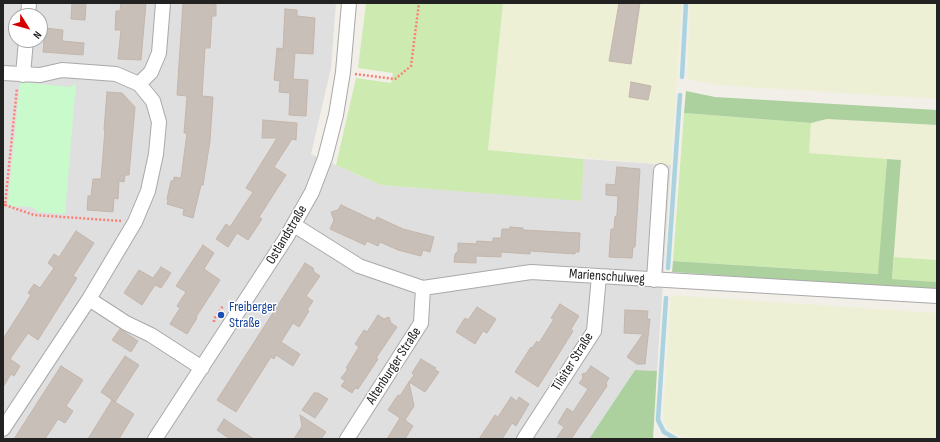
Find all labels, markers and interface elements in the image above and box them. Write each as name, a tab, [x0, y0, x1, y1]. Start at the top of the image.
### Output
north arrow	[8, 8, 48, 48]
text: N	[30, 29, 44, 41]
street label: Ostlandstraße	[263, 202, 311, 268]
street label: Marienschulweg	[568, 266, 646, 288]
place label: Freiberger Straße	[229, 299, 277, 332]
marker: Freiberger Straße	[216, 310, 226, 320]
street label: Altenburger Straße	[363, 324, 425, 408]
street label: Tilsiter Straße	[549, 330, 597, 394]

